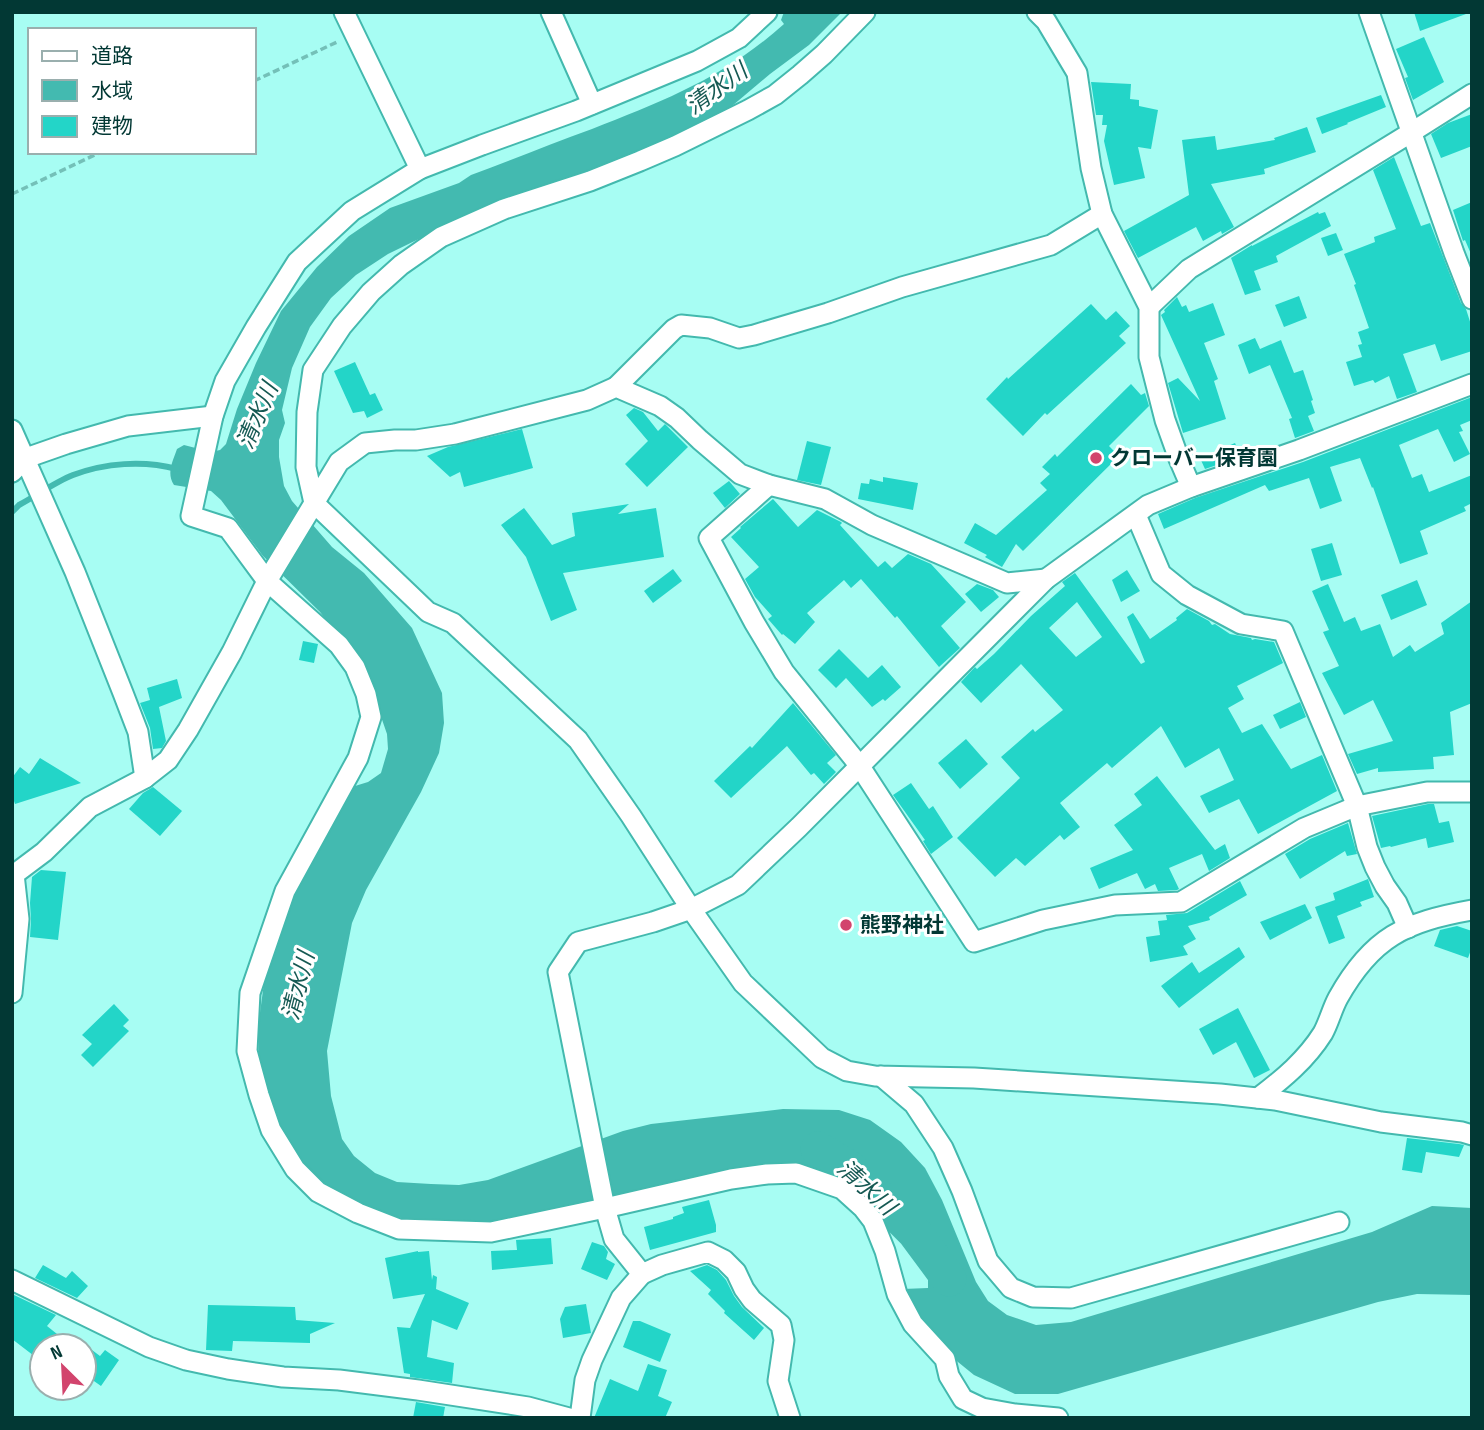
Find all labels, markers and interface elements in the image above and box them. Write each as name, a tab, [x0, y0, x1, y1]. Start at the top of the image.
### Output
legend	[28, 28, 256, 154]
text: 道路	[91, 44, 133, 69]
water label: 清水川	[681, 56, 756, 121]
text: 水域	[91, 79, 133, 104]
text: 建物	[91, 114, 133, 139]
water label: 清水川	[232, 376, 286, 453]
place label: クローバー保育園	[1110, 446, 1278, 471]
marker: クローバー保育園	[1088, 450, 1104, 466]
place label: 熊野神社	[860, 913, 944, 938]
marker: 熊野神社	[838, 917, 854, 933]
water label: 清水川	[277, 946, 322, 1023]
water label: 清水川	[831, 1155, 903, 1223]
north arrow	[28, 1332, 98, 1402]
text: N	[47, 1340, 66, 1365]

